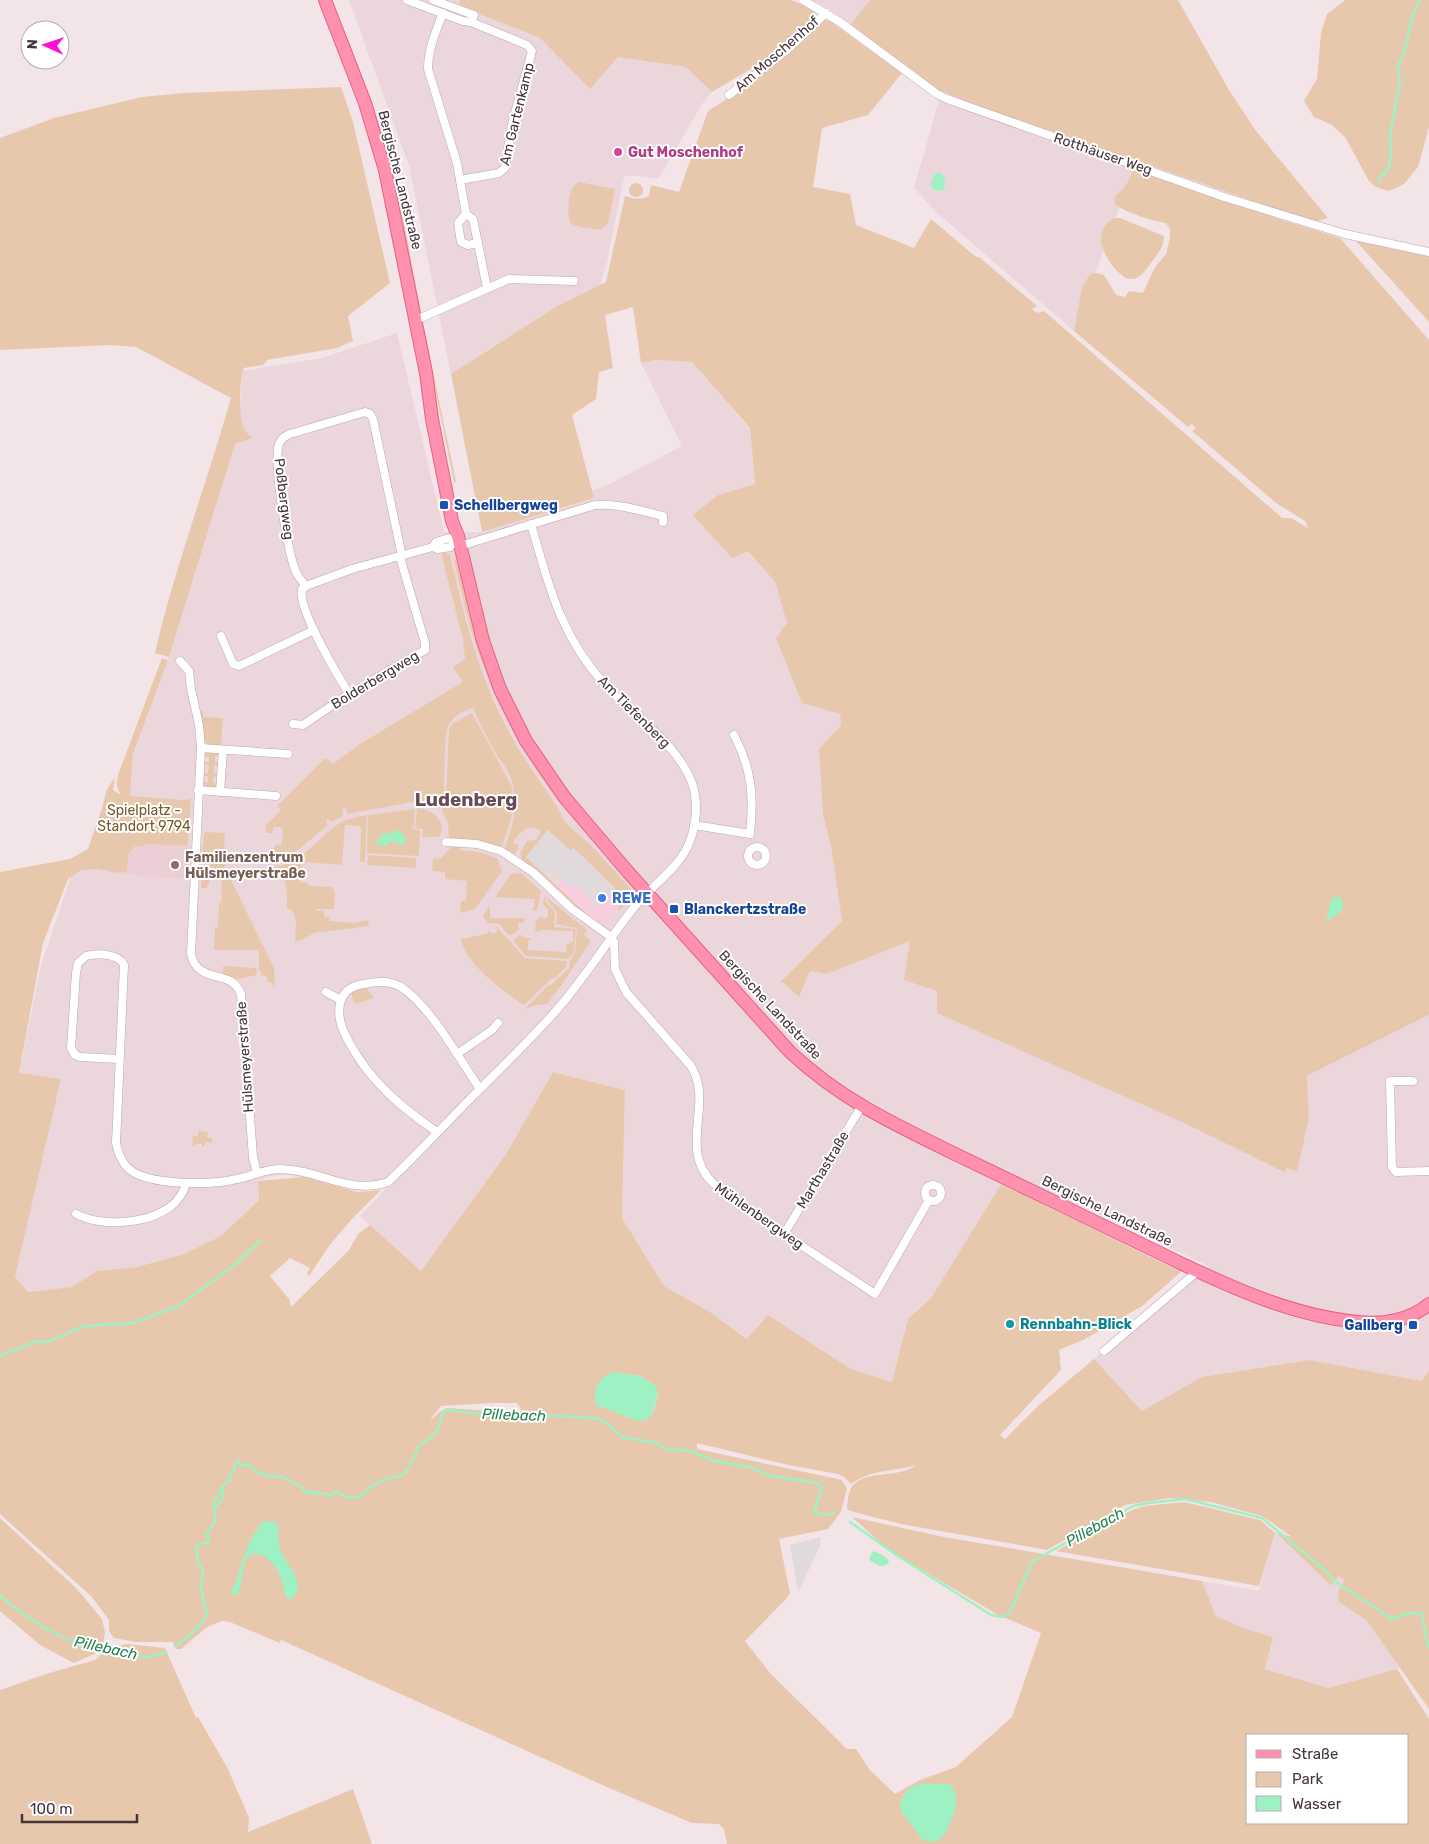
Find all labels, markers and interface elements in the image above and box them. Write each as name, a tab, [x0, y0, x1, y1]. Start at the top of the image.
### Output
street label: Am Moschenhof	[731, 12, 823, 95]
north arrow	[20, 20, 70, 70]
text: N	[24, 39, 41, 50]
street label: Am Gartenkamp	[496, 61, 538, 167]
street label: Bergische Landstraße	[374, 109, 426, 251]
street label: Rotthäuser Weg	[1052, 129, 1154, 179]
place label: Gut Moschenhof	[628, 144, 744, 161]
marker: Gut Moschenhof	[612, 146, 624, 158]
street label: Poßbergweg	[271, 457, 297, 541]
place label: Schellbergweg	[454, 497, 558, 514]
marker: Schellbergweg	[438, 499, 450, 511]
street label: Bolderbergweg	[328, 647, 422, 713]
street label: Am Tiefenberg	[594, 672, 674, 752]
district label: Ludenberg	[415, 788, 517, 811]
park label: Spielplatz - Standort 9794	[97, 802, 191, 835]
place label: Familienzentrum Hülsmeyerstraße	[185, 849, 306, 882]
marker: Familienzentrum Hülsmeyerstraße	[169, 859, 181, 871]
place label: REWE	[612, 890, 651, 907]
marker: REWE	[596, 892, 608, 904]
place label: Blanckertzstraße	[684, 901, 806, 918]
marker: Blanckertzstraße	[668, 903, 680, 915]
street label: Bergische Landstraße	[715, 947, 825, 1063]
street label: Hülsmeyerstraße	[233, 1001, 257, 1113]
street label: Marthastraße	[793, 1128, 853, 1212]
street label: Bergische Landstraße	[1039, 1172, 1175, 1250]
street label: Mühlenbergweg	[711, 1179, 807, 1253]
place label: Rennbahn-Blick	[1020, 1316, 1133, 1333]
place label: Gallberg	[1344, 1317, 1403, 1334]
marker: Rennbahn-Blick	[1004, 1318, 1016, 1330]
marker: Gallberg	[1407, 1319, 1419, 1331]
water label: Pillebach	[482, 1405, 546, 1425]
water label: Pillebach	[1063, 1504, 1127, 1550]
water label: Pillebach	[73, 1633, 139, 1663]
legend	[1246, 1734, 1409, 1824]
text: Straße	[1292, 1745, 1338, 1763]
text: Park	[1292, 1770, 1323, 1788]
scale bar	[22, 1792, 138, 1824]
text: Wasser	[1292, 1795, 1342, 1813]
text: 100 m	[30, 1800, 72, 1818]

